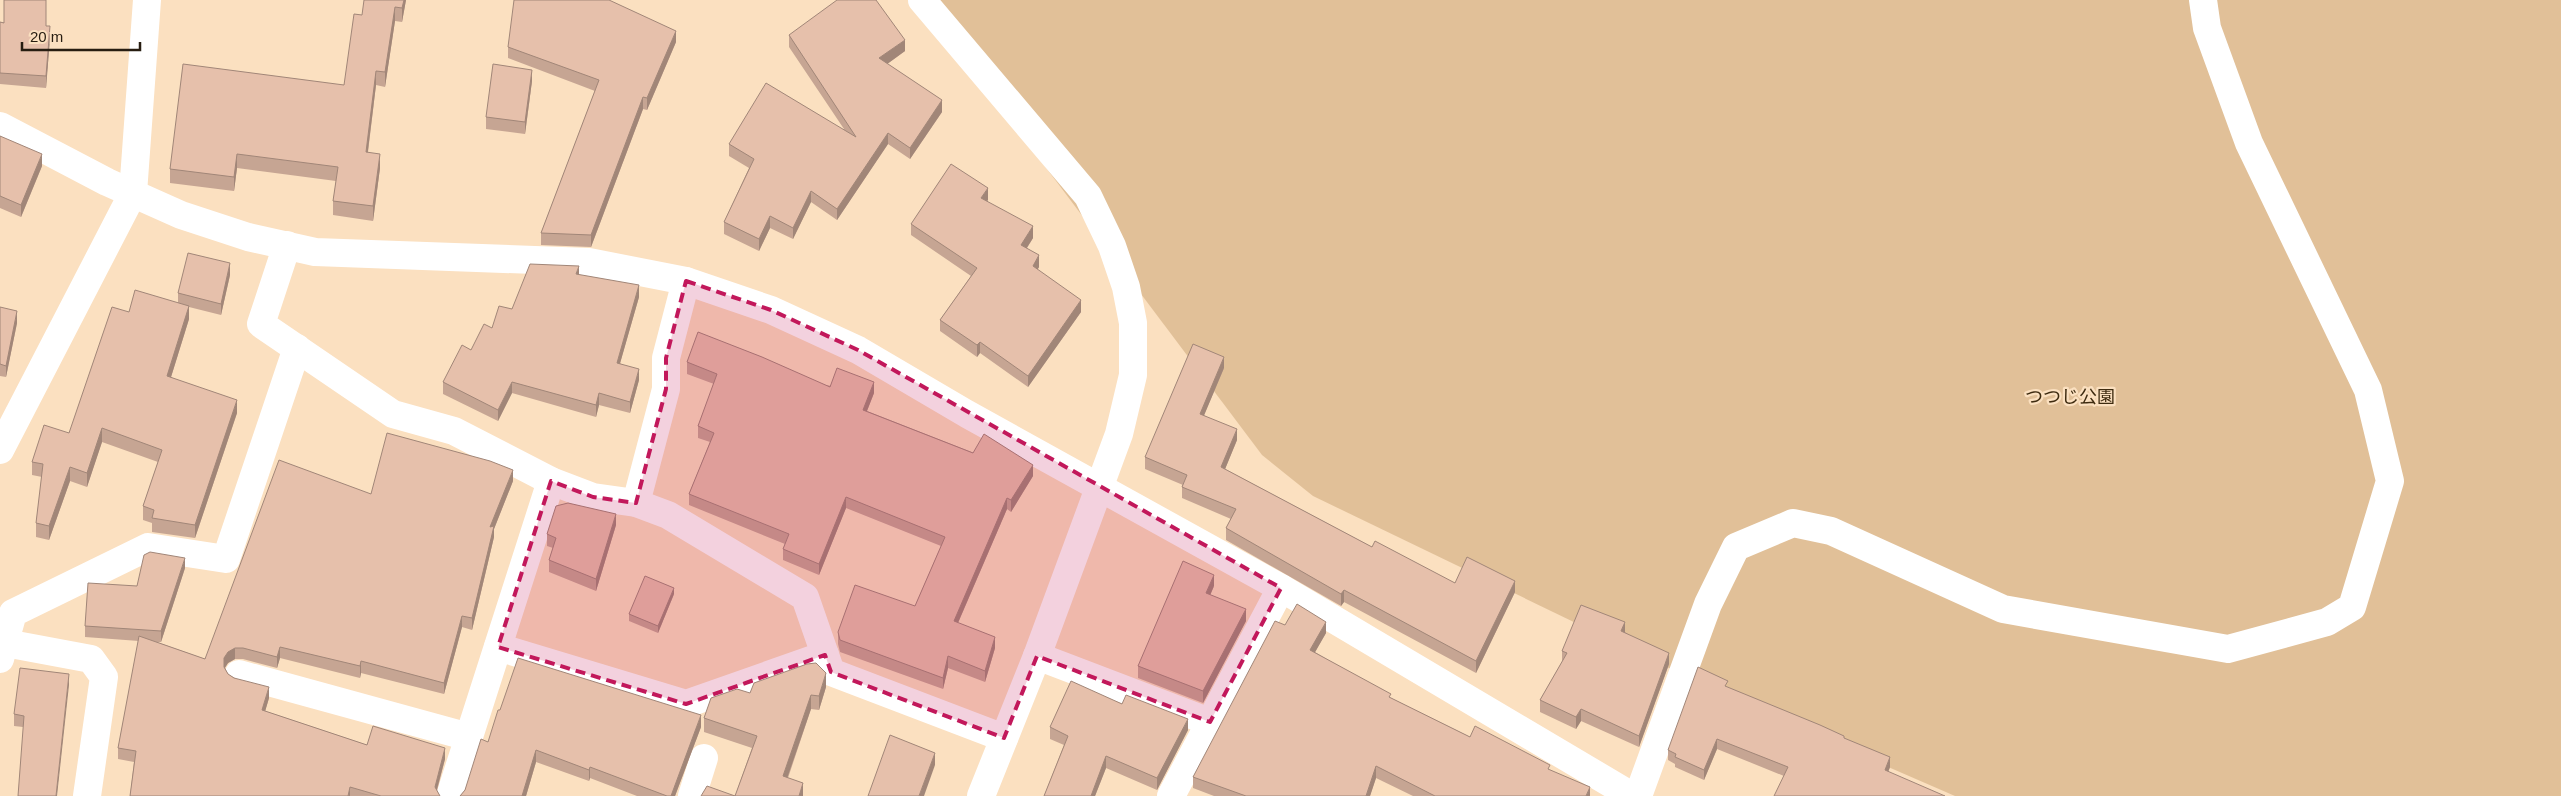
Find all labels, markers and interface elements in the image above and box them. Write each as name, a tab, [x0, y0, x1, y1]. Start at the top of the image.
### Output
scale bar	[22, 20, 140, 52]
text: 20 m	[30, 28, 63, 45]
park label: つつじ公園	[2025, 387, 2115, 407]

